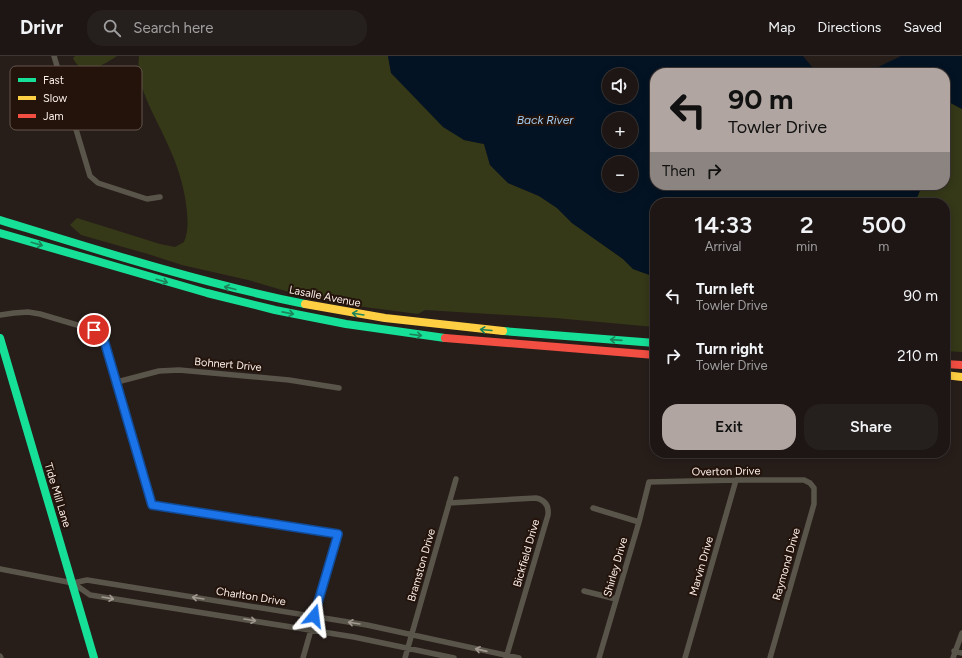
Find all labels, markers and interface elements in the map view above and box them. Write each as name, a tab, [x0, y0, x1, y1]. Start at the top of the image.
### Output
search box	[87, 10, 367, 46]
text: Drivr	[20, 16, 63, 39]
icon: search	[101, 17, 123, 39]
text: Search here	[133, 19, 213, 37]
text: Map	[768, 19, 796, 36]
text: Directions	[818, 19, 881, 36]
text: Saved	[903, 19, 942, 36]
legend	[10, 66, 142, 130]
map controls	[602, 68, 638, 192]
button: sound	[602, 68, 638, 104]
text: Fast	[43, 74, 64, 87]
text: 90 m	[728, 82, 793, 116]
icon: left	[662, 84, 714, 136]
text: Slow	[43, 92, 67, 105]
text: Jam	[43, 110, 64, 123]
button: +	[602, 112, 638, 148]
water label: Back River	[517, 113, 574, 127]
text: Towler Drive	[728, 116, 827, 138]
button: −	[602, 156, 638, 192]
icon: right	[703, 160, 725, 182]
text: Then	[662, 162, 695, 180]
text: 14:33	[694, 210, 752, 239]
text: 2	[800, 210, 814, 239]
text: 500	[861, 210, 906, 239]
text: Arrival	[705, 239, 741, 254]
text: min	[796, 239, 817, 254]
text: m	[878, 239, 889, 254]
one-way arrow	[31, 241, 44, 248]
one-way arrow	[155, 278, 168, 285]
text: Turn left	[696, 280, 754, 298]
one-way arrow	[224, 283, 237, 291]
street label: Lasalle Avenue	[288, 283, 362, 310]
icon: left	[662, 285, 684, 307]
text: 90 m	[903, 287, 938, 305]
text: Towler Drive	[696, 298, 768, 313]
one-way arrow	[281, 309, 294, 317]
one-way arrow	[351, 310, 364, 318]
pin	[77, 313, 111, 347]
icon: arrive	[83, 319, 105, 341]
one-way arrow	[480, 327, 493, 334]
one-way arrow	[409, 331, 422, 339]
one-way arrow	[610, 336, 623, 343]
text: Turn right	[696, 340, 764, 358]
icon: right	[662, 345, 684, 367]
text: 210 m	[897, 347, 938, 365]
street label: Bohnert Drive	[194, 355, 262, 374]
text: Towler Drive	[696, 358, 768, 373]
button: Exit	[662, 404, 796, 450]
button: Share	[804, 404, 938, 450]
street label: Tide Mill Lane	[42, 461, 73, 529]
street label: Overton Drive	[692, 464, 760, 479]
street label: Bickfield Drive	[511, 518, 542, 589]
street label: Raymond Drive	[770, 526, 803, 602]
street label: Bramston Drive	[405, 527, 438, 603]
street label: Marvin Drive	[687, 535, 716, 597]
street label: Shirley Drive	[601, 536, 630, 598]
street label: Charlton Drive	[215, 585, 287, 608]
one-way arrow	[101, 594, 114, 602]
one-way arrow	[192, 594, 205, 602]
position arrow	[293, 595, 335, 637]
one-way arrow	[243, 617, 256, 625]
one-way arrow	[348, 619, 361, 627]
one-way arrow	[475, 645, 488, 653]

